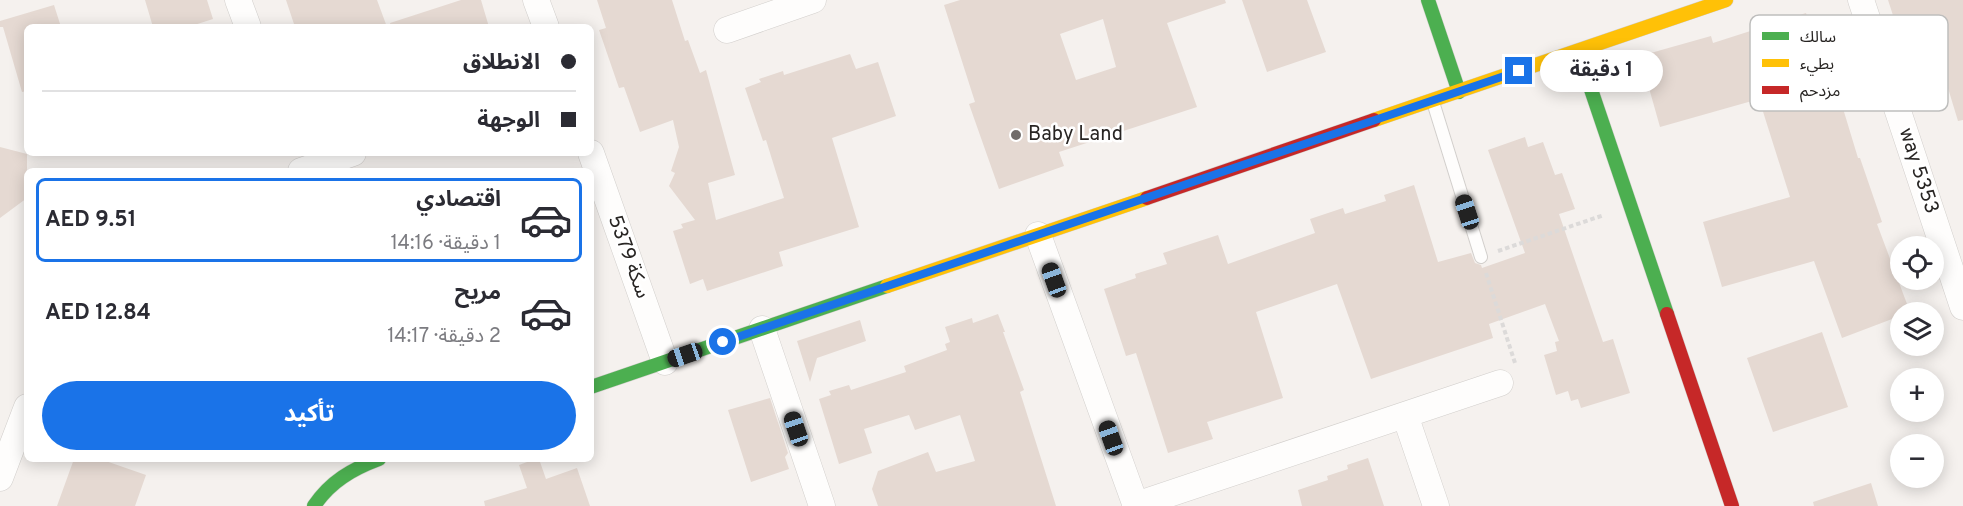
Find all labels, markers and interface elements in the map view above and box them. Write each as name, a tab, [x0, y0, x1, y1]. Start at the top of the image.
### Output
legend	[1750, 15, 1948, 111]
text: سالك	[1800, 28, 1836, 48]
text: الانطلاق	[463, 50, 540, 77]
callout: 1 دقيقة	[1540, 50, 1663, 92]
text: بطيء	[1800, 55, 1834, 76]
route end	[1505, 57, 1532, 84]
text: 1 دقيقة	[1570, 58, 1633, 84]
text: مزدحم	[1800, 82, 1840, 103]
text: الوجهة	[477, 108, 540, 135]
place label: Baby Land	[1028, 122, 1123, 148]
street label: way 5353	[1892, 125, 1944, 217]
marker: Baby Land	[1009, 128, 1023, 142]
text: اقتصادي	[416, 187, 501, 214]
car	[1453, 192, 1481, 232]
icon: car	[519, 193, 573, 247]
text: AED 9.51	[45, 207, 136, 234]
street label: سكة 5379	[601, 212, 655, 302]
text: 1 دقيقة · 14:16	[390, 231, 501, 257]
map controls	[1890, 236, 1944, 488]
button: locate	[1890, 236, 1944, 290]
car	[1039, 260, 1069, 300]
text: مريح	[455, 280, 501, 307]
icon: car	[519, 286, 573, 340]
text: AED 12.84	[45, 300, 151, 327]
button: layers	[1890, 302, 1944, 356]
text: 2 دقيقة · 14:17	[387, 324, 501, 350]
route start	[709, 328, 736, 355]
car	[665, 341, 705, 369]
button: +	[1890, 368, 1944, 422]
button: تأكيد	[42, 381, 576, 450]
car	[782, 409, 810, 449]
car	[1096, 418, 1126, 458]
button: −	[1890, 434, 1944, 488]

